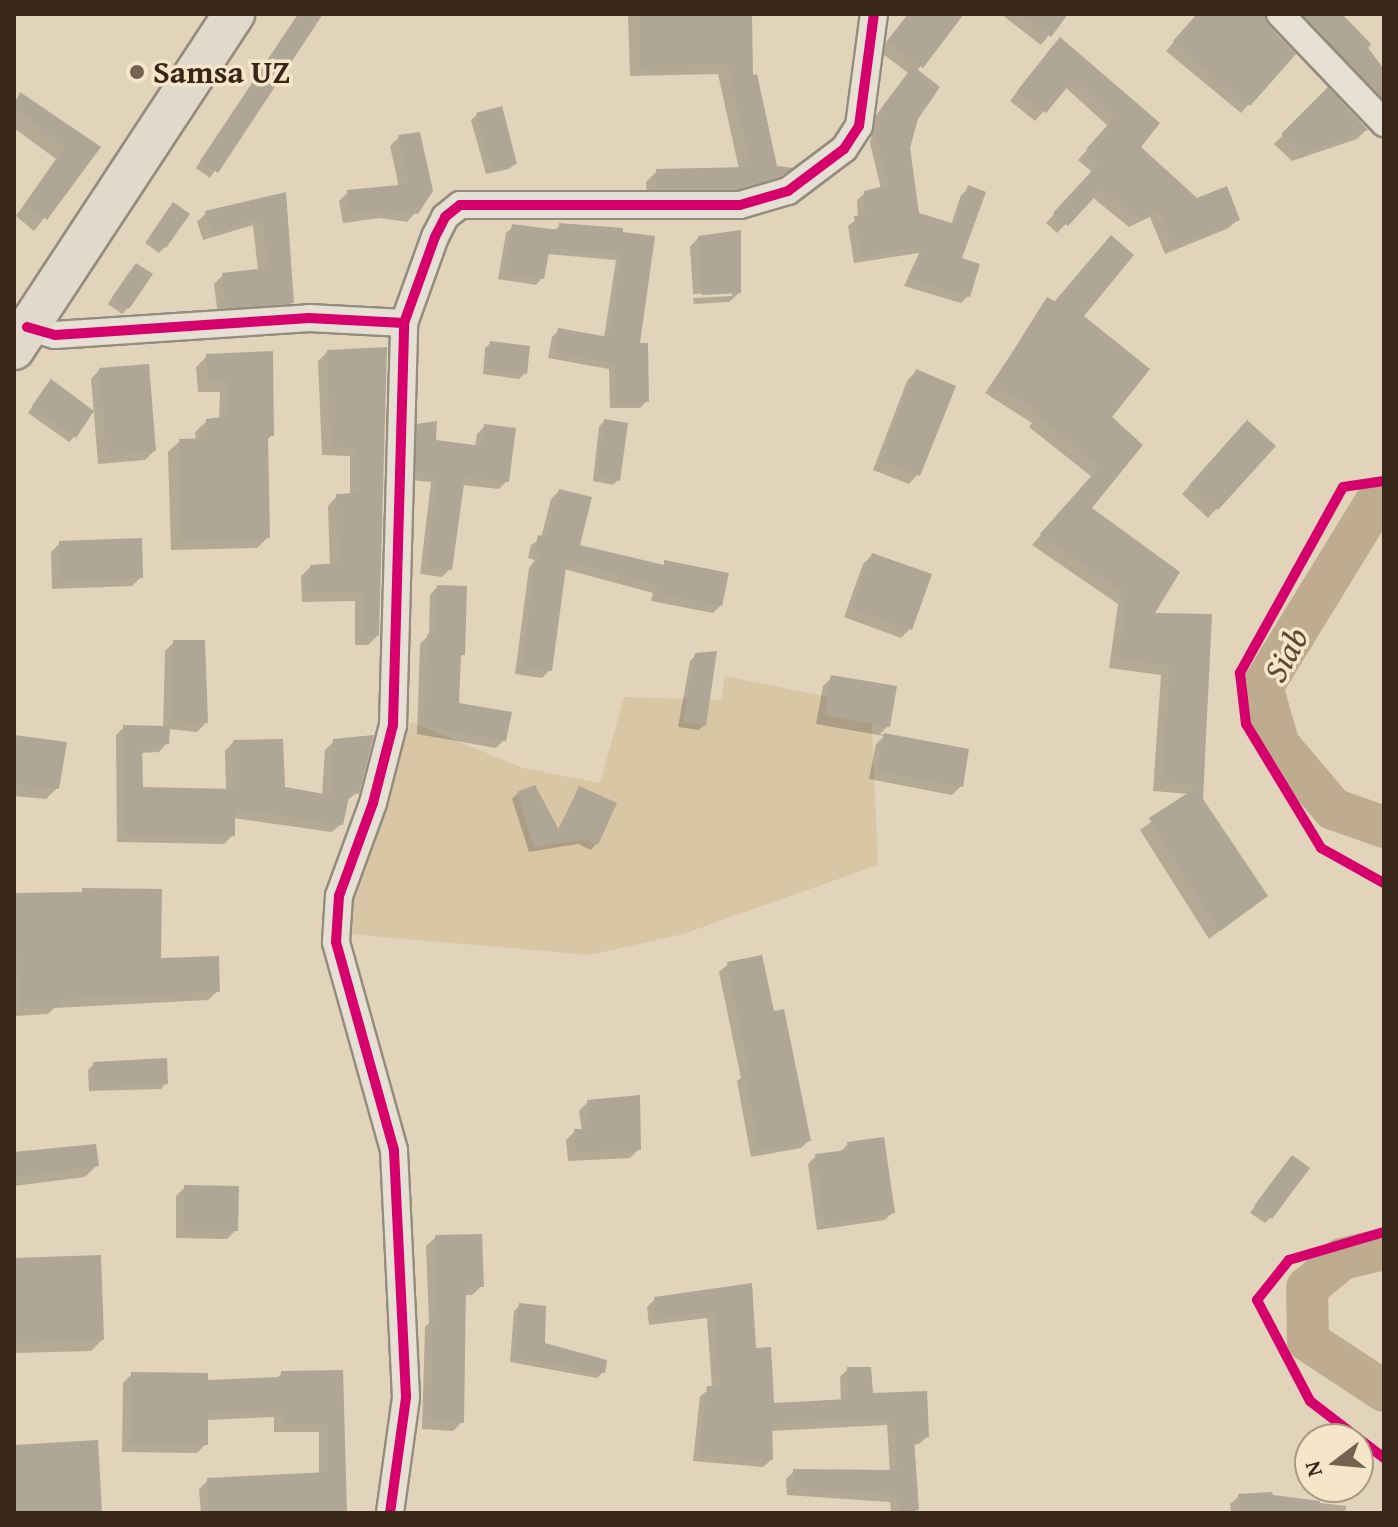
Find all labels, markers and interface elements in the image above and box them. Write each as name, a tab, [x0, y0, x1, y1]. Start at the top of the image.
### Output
place label: Samsa UZ	[153, 53, 290, 91]
marker: Samsa UZ	[128, 63, 146, 81]
water label: Siab	[1254, 620, 1316, 688]
north arrow	[1294, 1423, 1374, 1503]
text: N	[1295, 1458, 1330, 1481]

